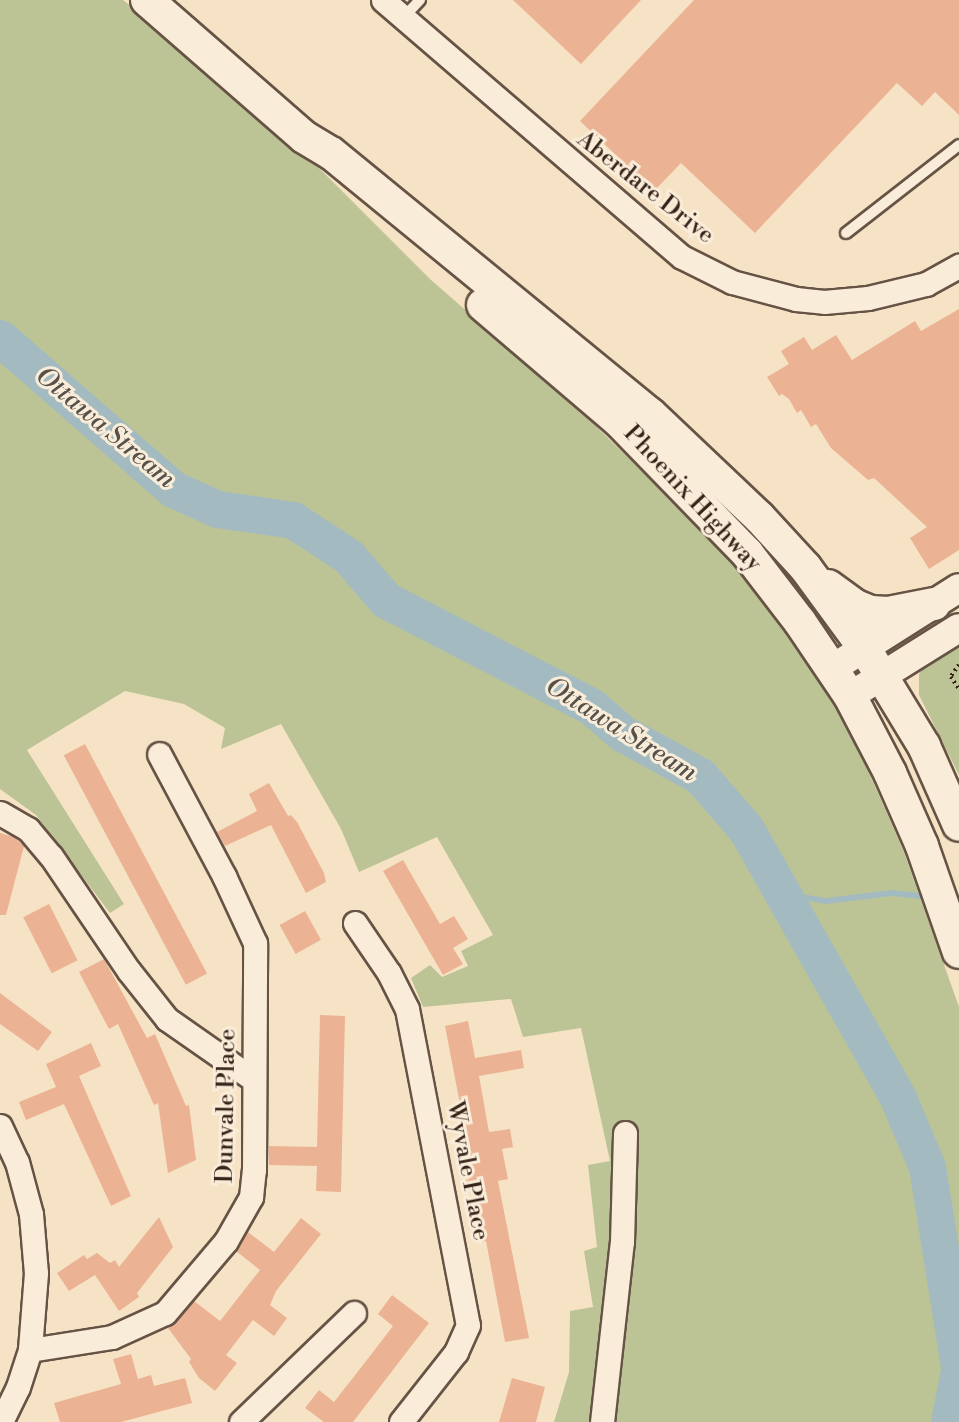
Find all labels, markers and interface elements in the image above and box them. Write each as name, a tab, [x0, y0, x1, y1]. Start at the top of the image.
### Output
street label: Aberdare Drive	[571, 126, 719, 250]
water label: Ottawa Stream	[29, 361, 181, 495]
street label: Phoenix Highway	[617, 420, 767, 578]
water label: Ottawa Stream	[540, 671, 702, 789]
street label: Dunvale Place	[211, 1029, 243, 1183]
street label: Wyvale Place	[439, 1099, 495, 1243]

